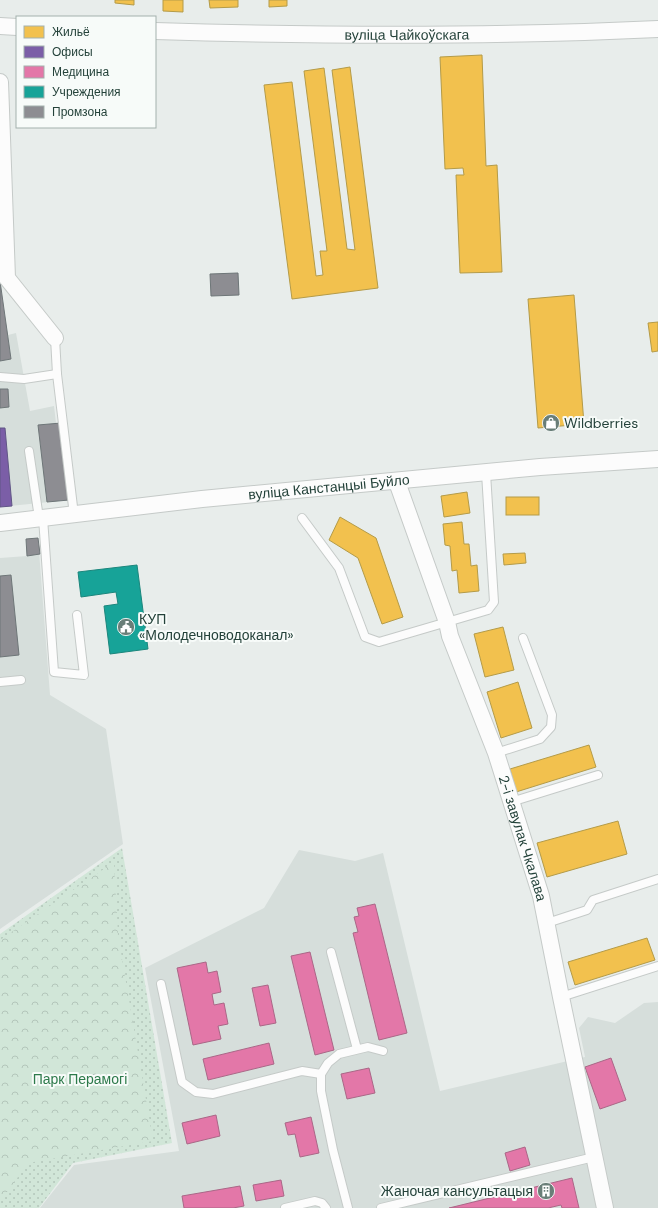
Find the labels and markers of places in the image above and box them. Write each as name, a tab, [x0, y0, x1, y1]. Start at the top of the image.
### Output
shop icon: Wildberries	[541, 413, 561, 433]
place label: Wildberries	[564, 414, 638, 432]
place label: КУП «Молодечноводоканал»	[139, 610, 294, 644]
public building icon: КУП «Молодечноводоканал»	[116, 617, 136, 637]
building icon: Жаночая кансультацыя	[536, 1181, 556, 1201]
place label: Жаночая кансультацыя	[381, 1182, 533, 1200]

